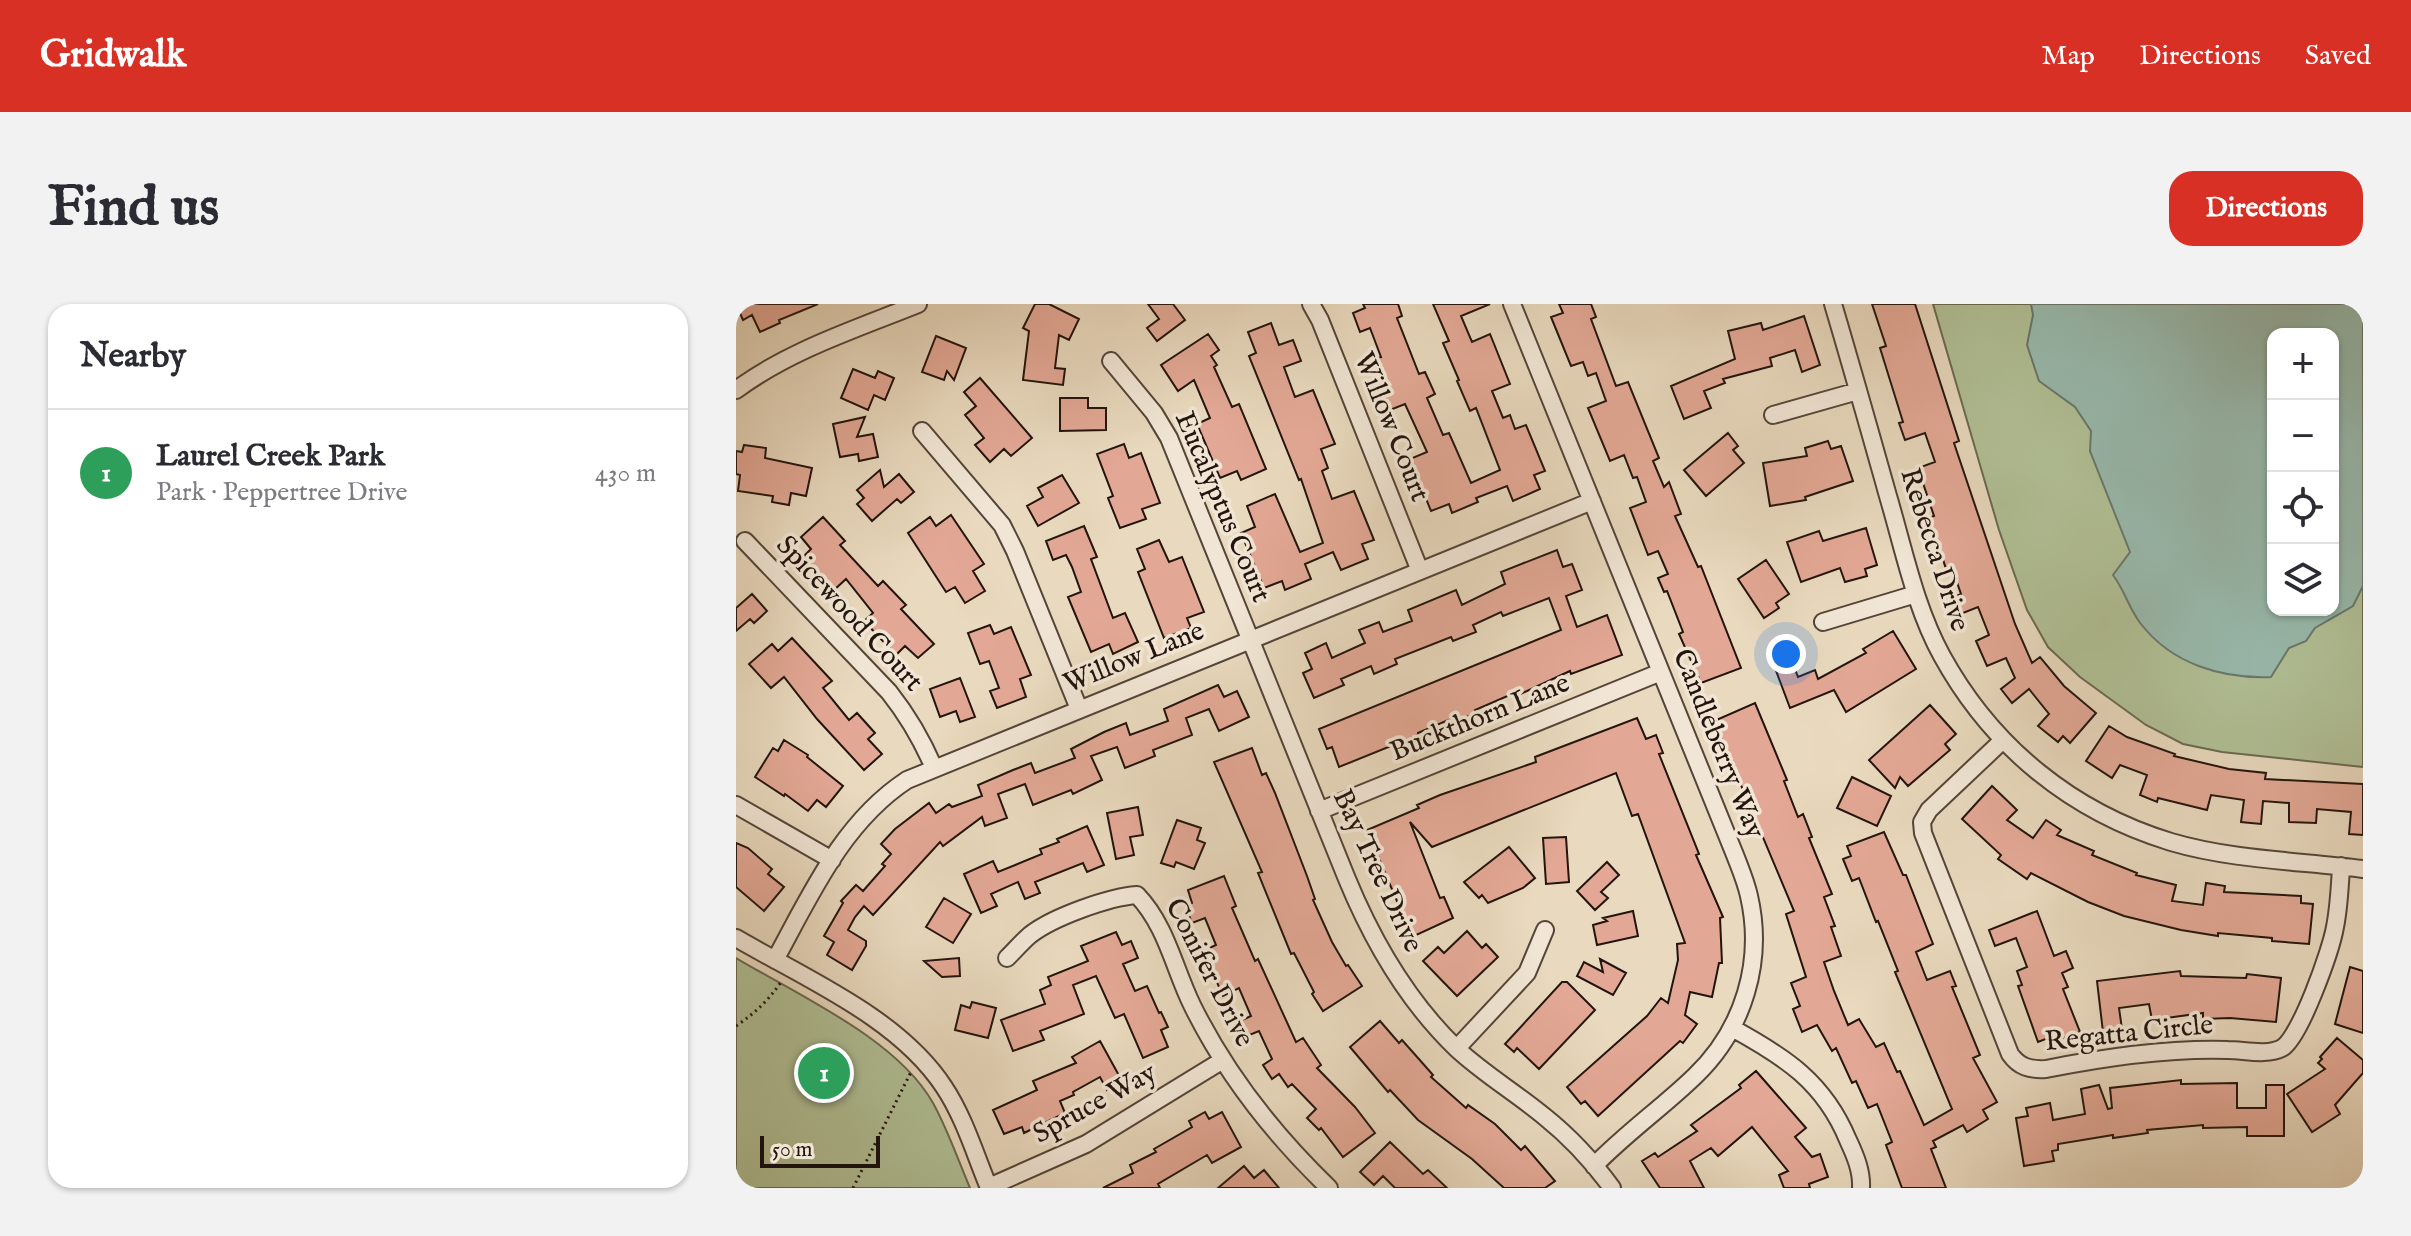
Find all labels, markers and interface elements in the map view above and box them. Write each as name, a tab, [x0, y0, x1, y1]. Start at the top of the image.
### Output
text: Gridwalk	[40, 32, 186, 80]
text: Map	[2041, 39, 2095, 74]
text: Directions	[2139, 39, 2261, 74]
text: Saved	[2305, 39, 2371, 74]
button: Directions	[2169, 171, 2363, 246]
text: Find us	[48, 173, 219, 244]
map controls	[2267, 328, 2339, 616]
button: +	[2267, 328, 2339, 400]
text: Nearby	[80, 335, 186, 378]
street label: Willow Court	[1345, 347, 1437, 507]
button: −	[2267, 400, 2339, 472]
street label: Eucalyptus Court	[1166, 406, 1278, 608]
text: Laurel Creek Park	[156, 438, 385, 476]
text: 1	[101, 457, 111, 490]
text: 430 m	[595, 457, 656, 490]
street label: Rebecca Drive	[1891, 464, 1977, 636]
button: locate	[2267, 472, 2339, 544]
text: Park · Peppertree Drive	[156, 476, 407, 509]
street label: Spicewood Court	[768, 529, 930, 700]
button: layers	[2267, 544, 2339, 616]
street label: Willow Lane	[1059, 614, 1210, 702]
your location	[1766, 634, 1806, 674]
street label: Candleberry Way	[1664, 644, 1772, 844]
street label: Buckthorn Lane	[1385, 666, 1575, 770]
street label: Bay Tree Drive	[1324, 784, 1430, 958]
street label: Conifer Drive	[1157, 893, 1261, 1053]
street label: Regatta Circle	[2043, 1008, 2215, 1060]
pin: 1	[798, 1043, 850, 1103]
street label: Spruce Way	[1027, 1056, 1163, 1152]
scale bar	[760, 1132, 880, 1168]
text: 50 m	[772, 1136, 813, 1164]

